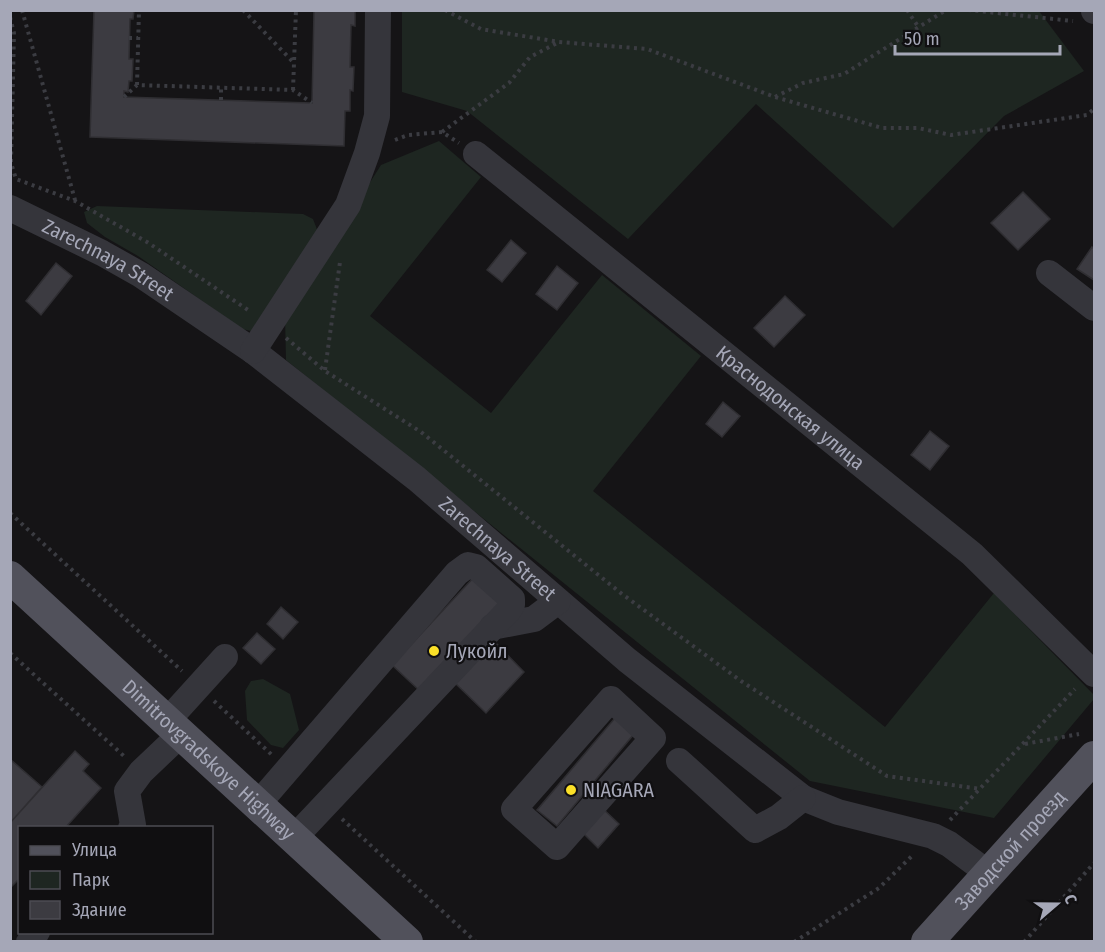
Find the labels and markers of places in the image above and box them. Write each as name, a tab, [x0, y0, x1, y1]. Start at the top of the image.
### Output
place label: Лукойл	[446, 639, 507, 663]
marker: Лукойл	[427, 644, 441, 658]
place label: NIAGARA	[583, 778, 655, 802]
marker: NIAGARA	[564, 783, 578, 797]

